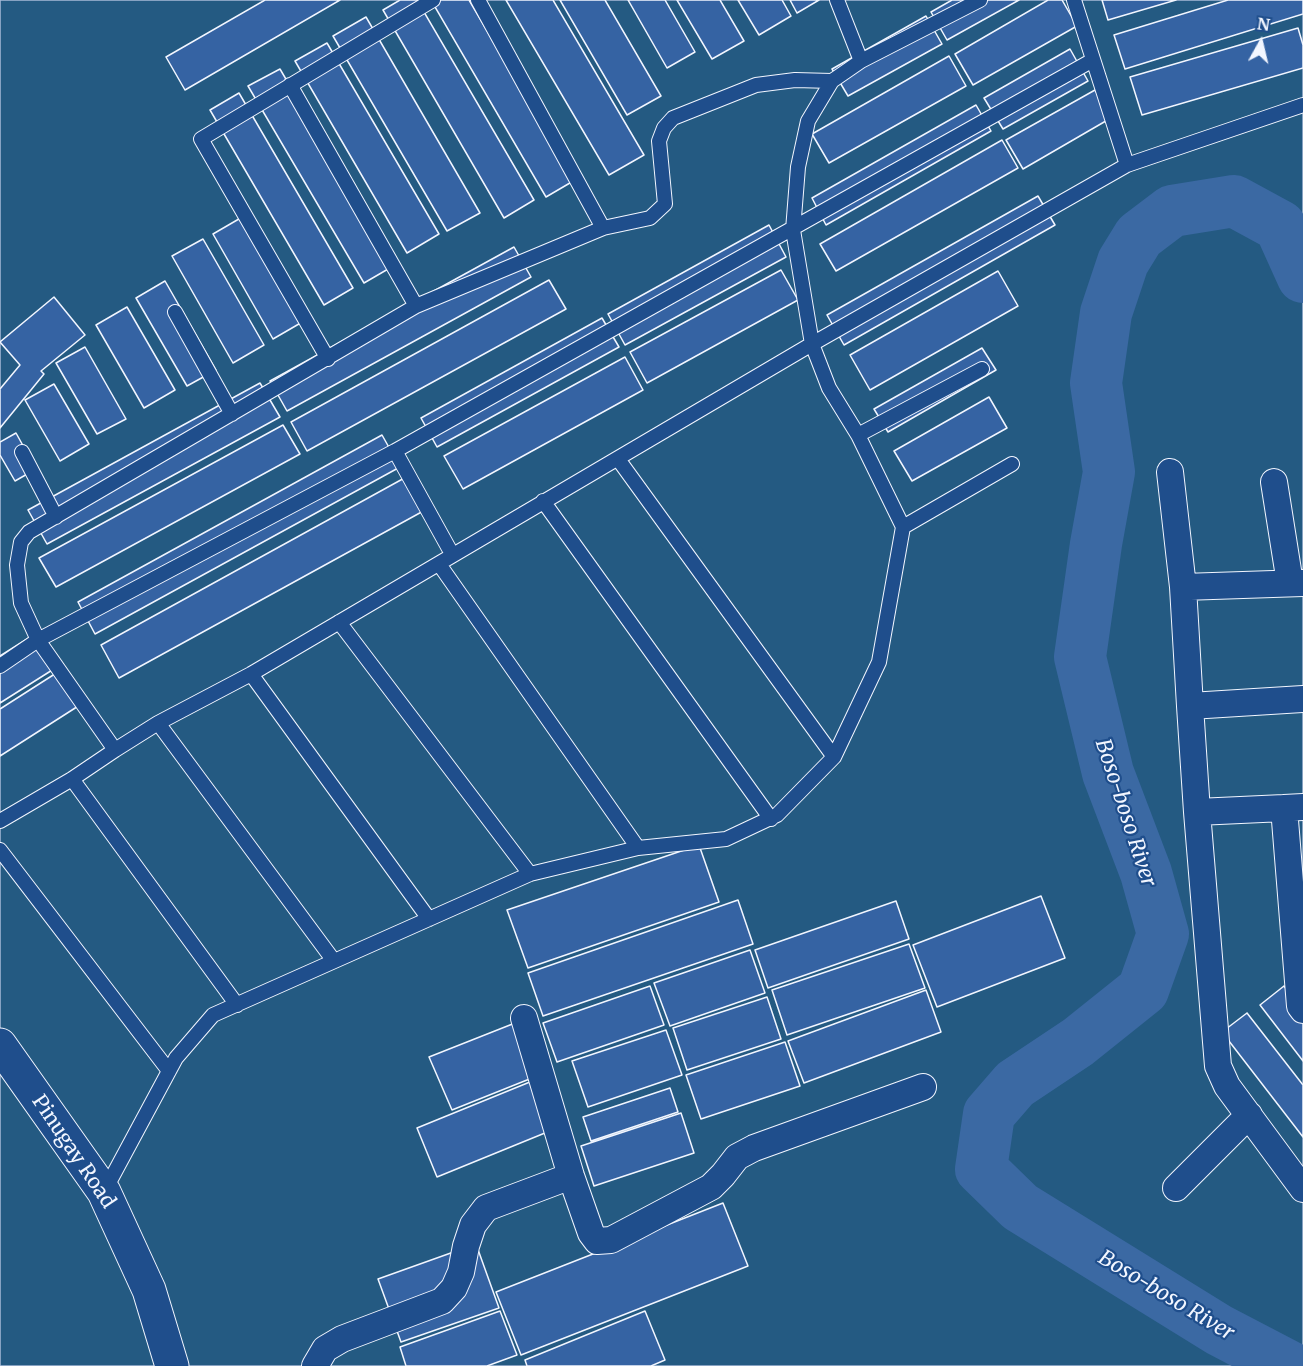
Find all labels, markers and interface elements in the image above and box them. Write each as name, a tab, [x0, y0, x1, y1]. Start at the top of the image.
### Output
north arrow	[1231, 12, 1291, 72]
text: N	[1256, 13, 1271, 35]
water label: Boso-boso River	[1089, 736, 1161, 890]
street label: Pinugay Road	[26, 1091, 120, 1213]
water label: Boso-boso River	[1094, 1246, 1238, 1346]

